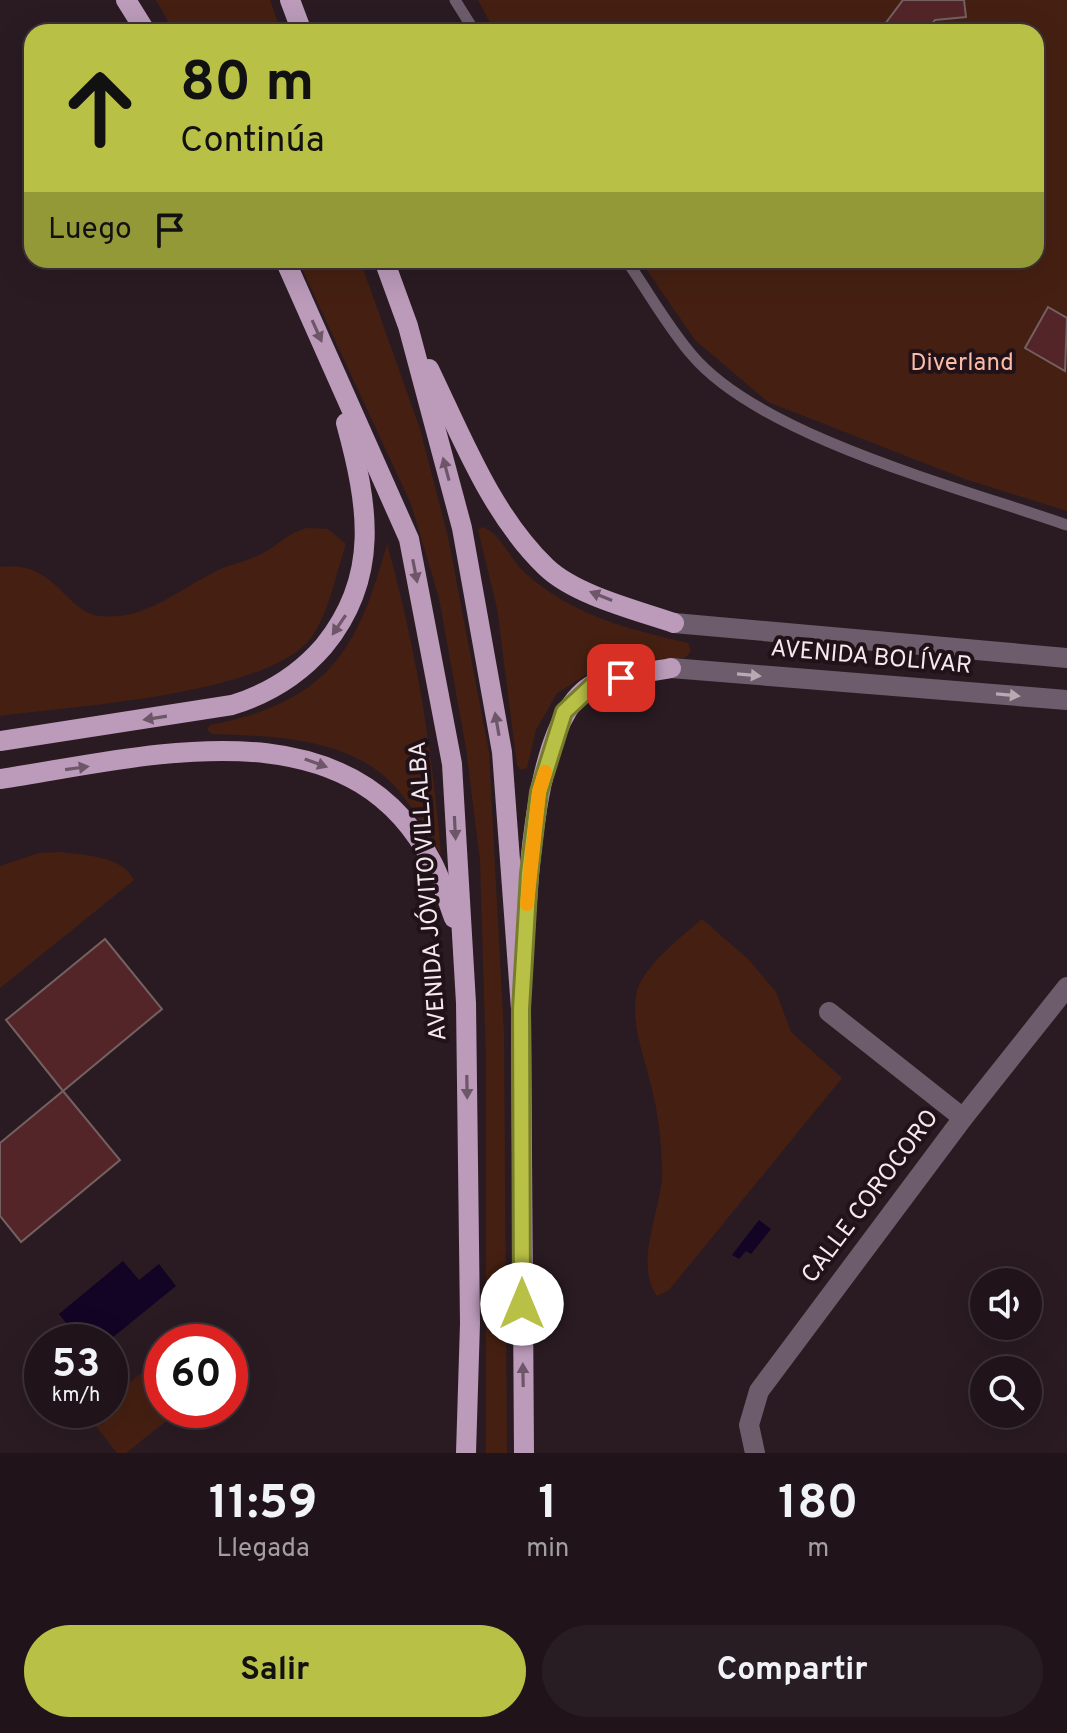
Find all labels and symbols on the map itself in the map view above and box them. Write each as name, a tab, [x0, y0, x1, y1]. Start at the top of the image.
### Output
one-way arrow	[310, 319, 324, 343]
park label: Diverland	[910, 349, 1014, 379]
one-way arrow	[440, 457, 452, 482]
one-way arrow	[409, 559, 421, 584]
one-way arrow	[589, 590, 613, 603]
one-way arrow	[332, 614, 347, 636]
street label: AVENIDA BOLÍVAR	[769, 632, 973, 682]
pin	[587, 644, 655, 712]
one-way arrow	[737, 669, 762, 682]
one-way arrow	[996, 689, 1021, 702]
one-way arrow	[491, 711, 503, 736]
one-way arrow	[142, 712, 167, 725]
street label: AVENIDA JÓVITO VILLALBA	[402, 740, 454, 1042]
one-way arrow	[304, 757, 328, 770]
one-way arrow	[65, 761, 90, 774]
one-way arrow	[449, 816, 462, 841]
one-way arrow	[460, 1075, 473, 1100]
street label: CALLE COROCORO	[796, 1104, 946, 1290]
position arrow	[480, 1262, 564, 1346]
speed limit sign: 60	[144, 1324, 248, 1428]
one-way arrow	[517, 1362, 529, 1387]

